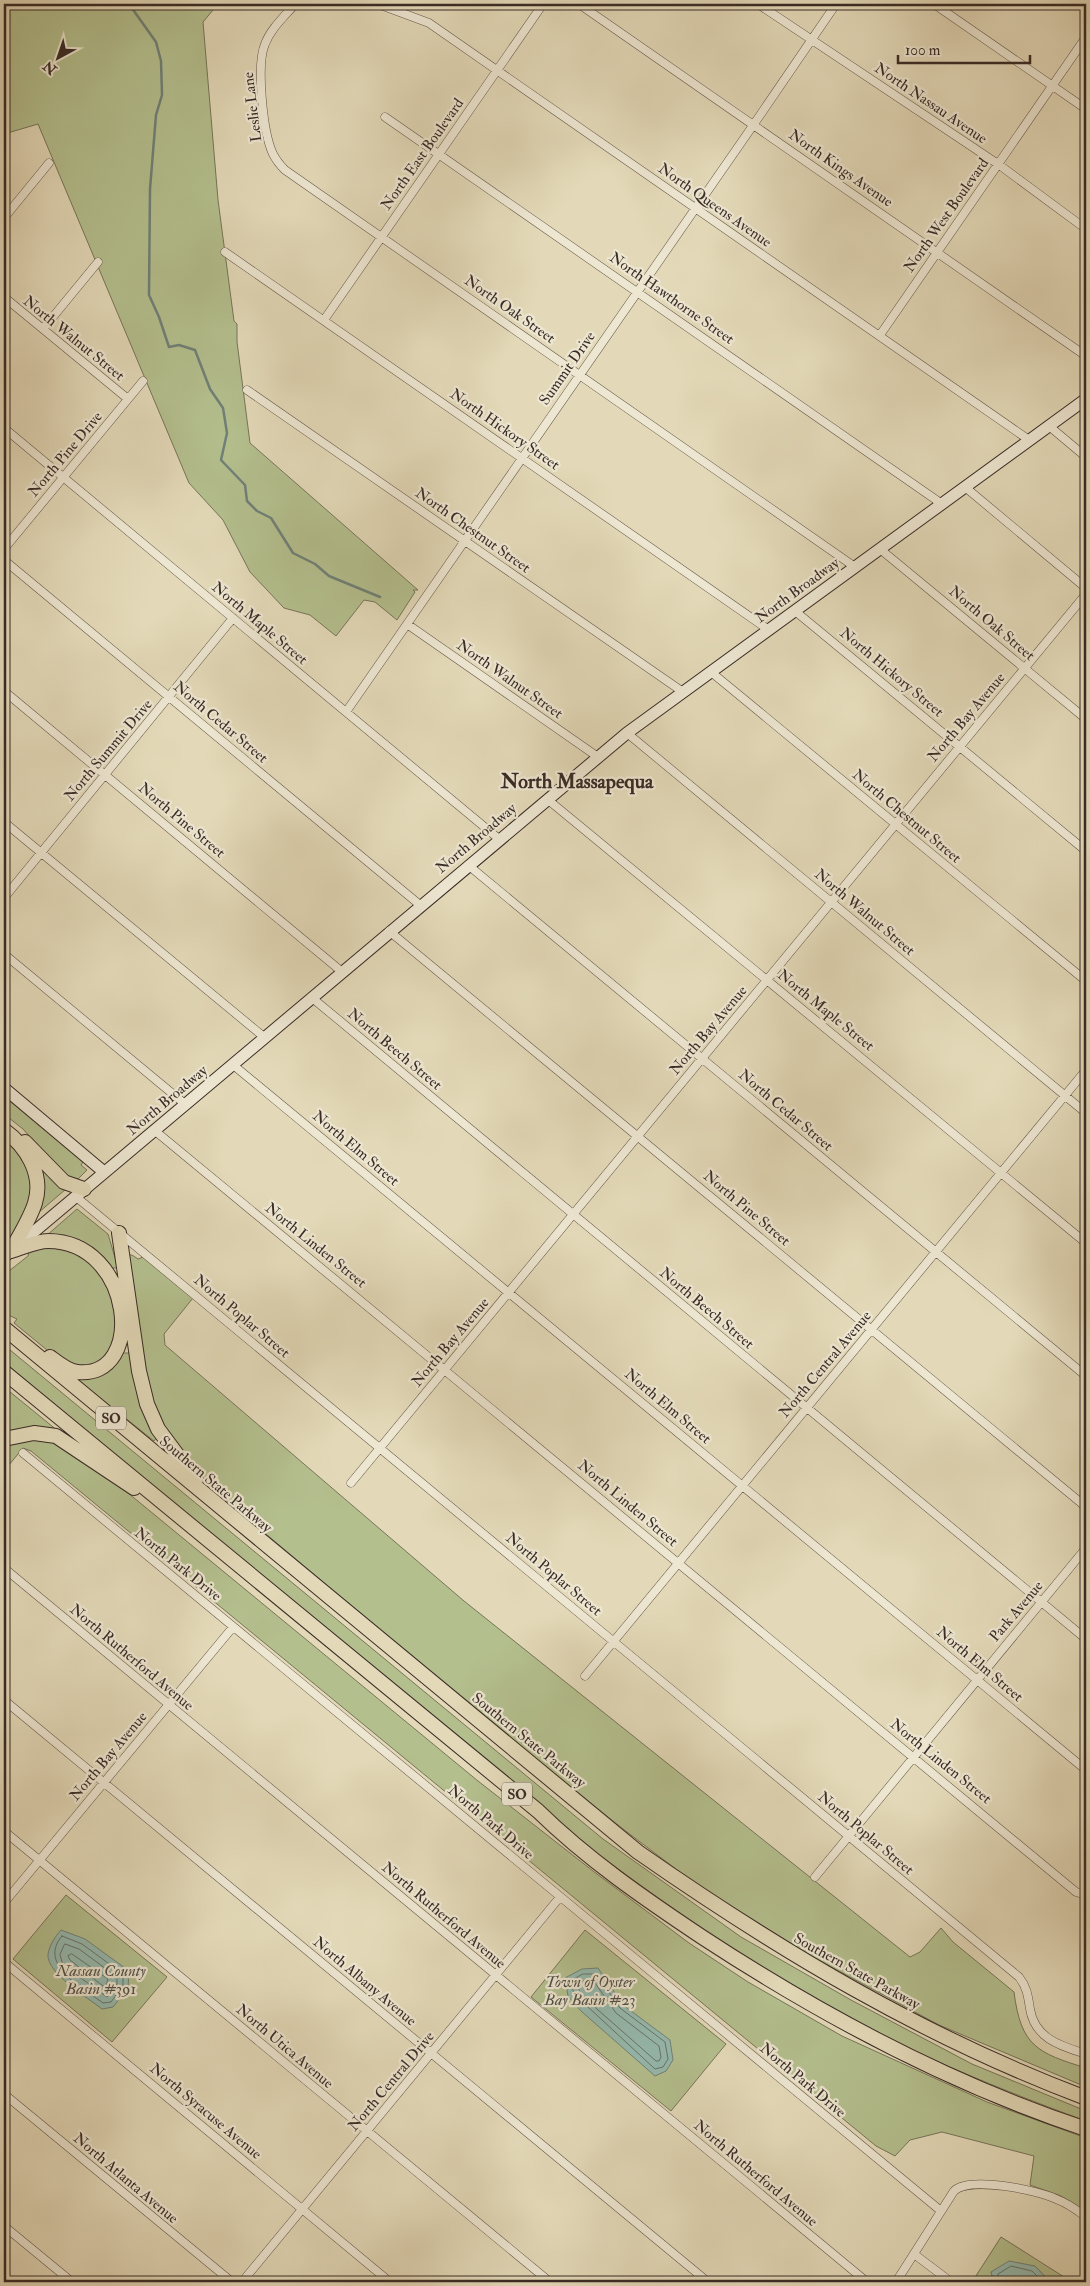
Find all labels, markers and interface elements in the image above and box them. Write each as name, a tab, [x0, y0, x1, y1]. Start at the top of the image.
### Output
north arrow	[32, 32, 82, 82]
scale bar	[898, 32, 1030, 64]
text: 100 m	[905, 41, 941, 60]
text: N	[39, 57, 61, 79]
street label: North Nassau Avenue	[871, 59, 991, 148]
street label: Leslie Lane	[239, 71, 266, 143]
street label: North East Boulevard	[377, 94, 468, 214]
street label: North Kings Avenue	[785, 125, 897, 211]
street label: North West Boulevard	[900, 154, 993, 276]
street label: North Queens Avenue	[654, 159, 775, 252]
street label: North Hawthorne Street	[606, 248, 738, 349]
street label: North Oak Street	[461, 271, 559, 348]
street label: North Walnut Street	[19, 292, 128, 385]
street label: Summit Drive	[535, 328, 600, 409]
street label: North Hickory Street	[446, 384, 563, 474]
street label: North Pine Drive	[24, 408, 107, 501]
street label: North Chestnut Street	[411, 484, 534, 577]
street label: North Broadway	[751, 553, 843, 627]
street label: North Maple Street	[207, 578, 312, 670]
street label: North Oak Street	[945, 582, 1039, 665]
street label: North Hickory Street	[836, 623, 948, 721]
street label: North Walnut Street	[453, 636, 567, 723]
street label: North Bay Avenue	[923, 669, 1009, 766]
street label: North Cedar Street	[170, 677, 272, 768]
street label: North Summit Drive	[60, 695, 157, 805]
street label: North Chestnut Street	[848, 765, 965, 868]
district label: North Massapequa	[500, 769, 654, 795]
street label: North Pine Street	[134, 778, 229, 862]
street label: North Broadway	[432, 799, 521, 878]
street label: North Walnut Street	[811, 865, 919, 960]
street label: North Maple Street	[773, 965, 878, 1056]
street label: North Bay Avenue	[665, 982, 751, 1079]
street label: North Beech Street	[344, 1004, 446, 1094]
street label: North Broadway	[123, 1061, 212, 1140]
street label: North Cedar Street	[735, 1065, 837, 1156]
street label: North Elm Street	[308, 1107, 403, 1190]
street label: North Pine Street	[699, 1166, 794, 1250]
street label: North Linden Street	[261, 1199, 370, 1292]
street label: North Beech Street	[656, 1263, 758, 1353]
street label: North Poplar Street	[189, 1271, 294, 1363]
street label: North Bay Avenue	[407, 1294, 493, 1391]
street label: North Central Avenue	[775, 1307, 876, 1422]
street label: North Elm Street	[620, 1365, 715, 1448]
road number: SO	[96, 1406, 126, 1430]
street label: Southern State Parkway	[155, 1432, 276, 1537]
street label: North Linden Street	[574, 1456, 682, 1551]
street label: North Park Drive	[130, 1523, 225, 1605]
street label: North Poplar Street	[501, 1529, 606, 1621]
street label: Park Avenue	[985, 1577, 1047, 1646]
street label: North Rutherford Avenue	[66, 1600, 198, 1715]
street label: North Elm Street	[932, 1623, 1027, 1706]
street label: Southern State Parkway	[468, 1689, 590, 1793]
street label: North Bay Avenue	[65, 1708, 151, 1805]
street label: North Linden Street	[886, 1715, 995, 1808]
street label: North Park Drive	[444, 1781, 538, 1864]
road number: SO	[502, 1782, 532, 1806]
street label: North Poplar Street	[813, 1788, 918, 1880]
street label: North Rutherford Avenue	[378, 1858, 510, 1973]
street label: Southern State Parkway	[790, 1929, 924, 2014]
street label: North Albany Avenue	[309, 1933, 420, 2030]
water label: Nassau County Basin #391	[55, 1961, 146, 1999]
water label: Town of Oyster Bay Basin #23	[543, 1972, 636, 2010]
street label: North Utica Avenue	[232, 2000, 337, 2093]
street label: North Central Drive	[344, 2027, 439, 2135]
street label: North Park Drive	[756, 2039, 850, 2122]
street label: North Syracuse Avenue	[146, 2059, 265, 2164]
street label: North Rutherford Avenue	[690, 2116, 822, 2231]
street label: North Atlanta Avenue	[69, 2129, 182, 2228]

